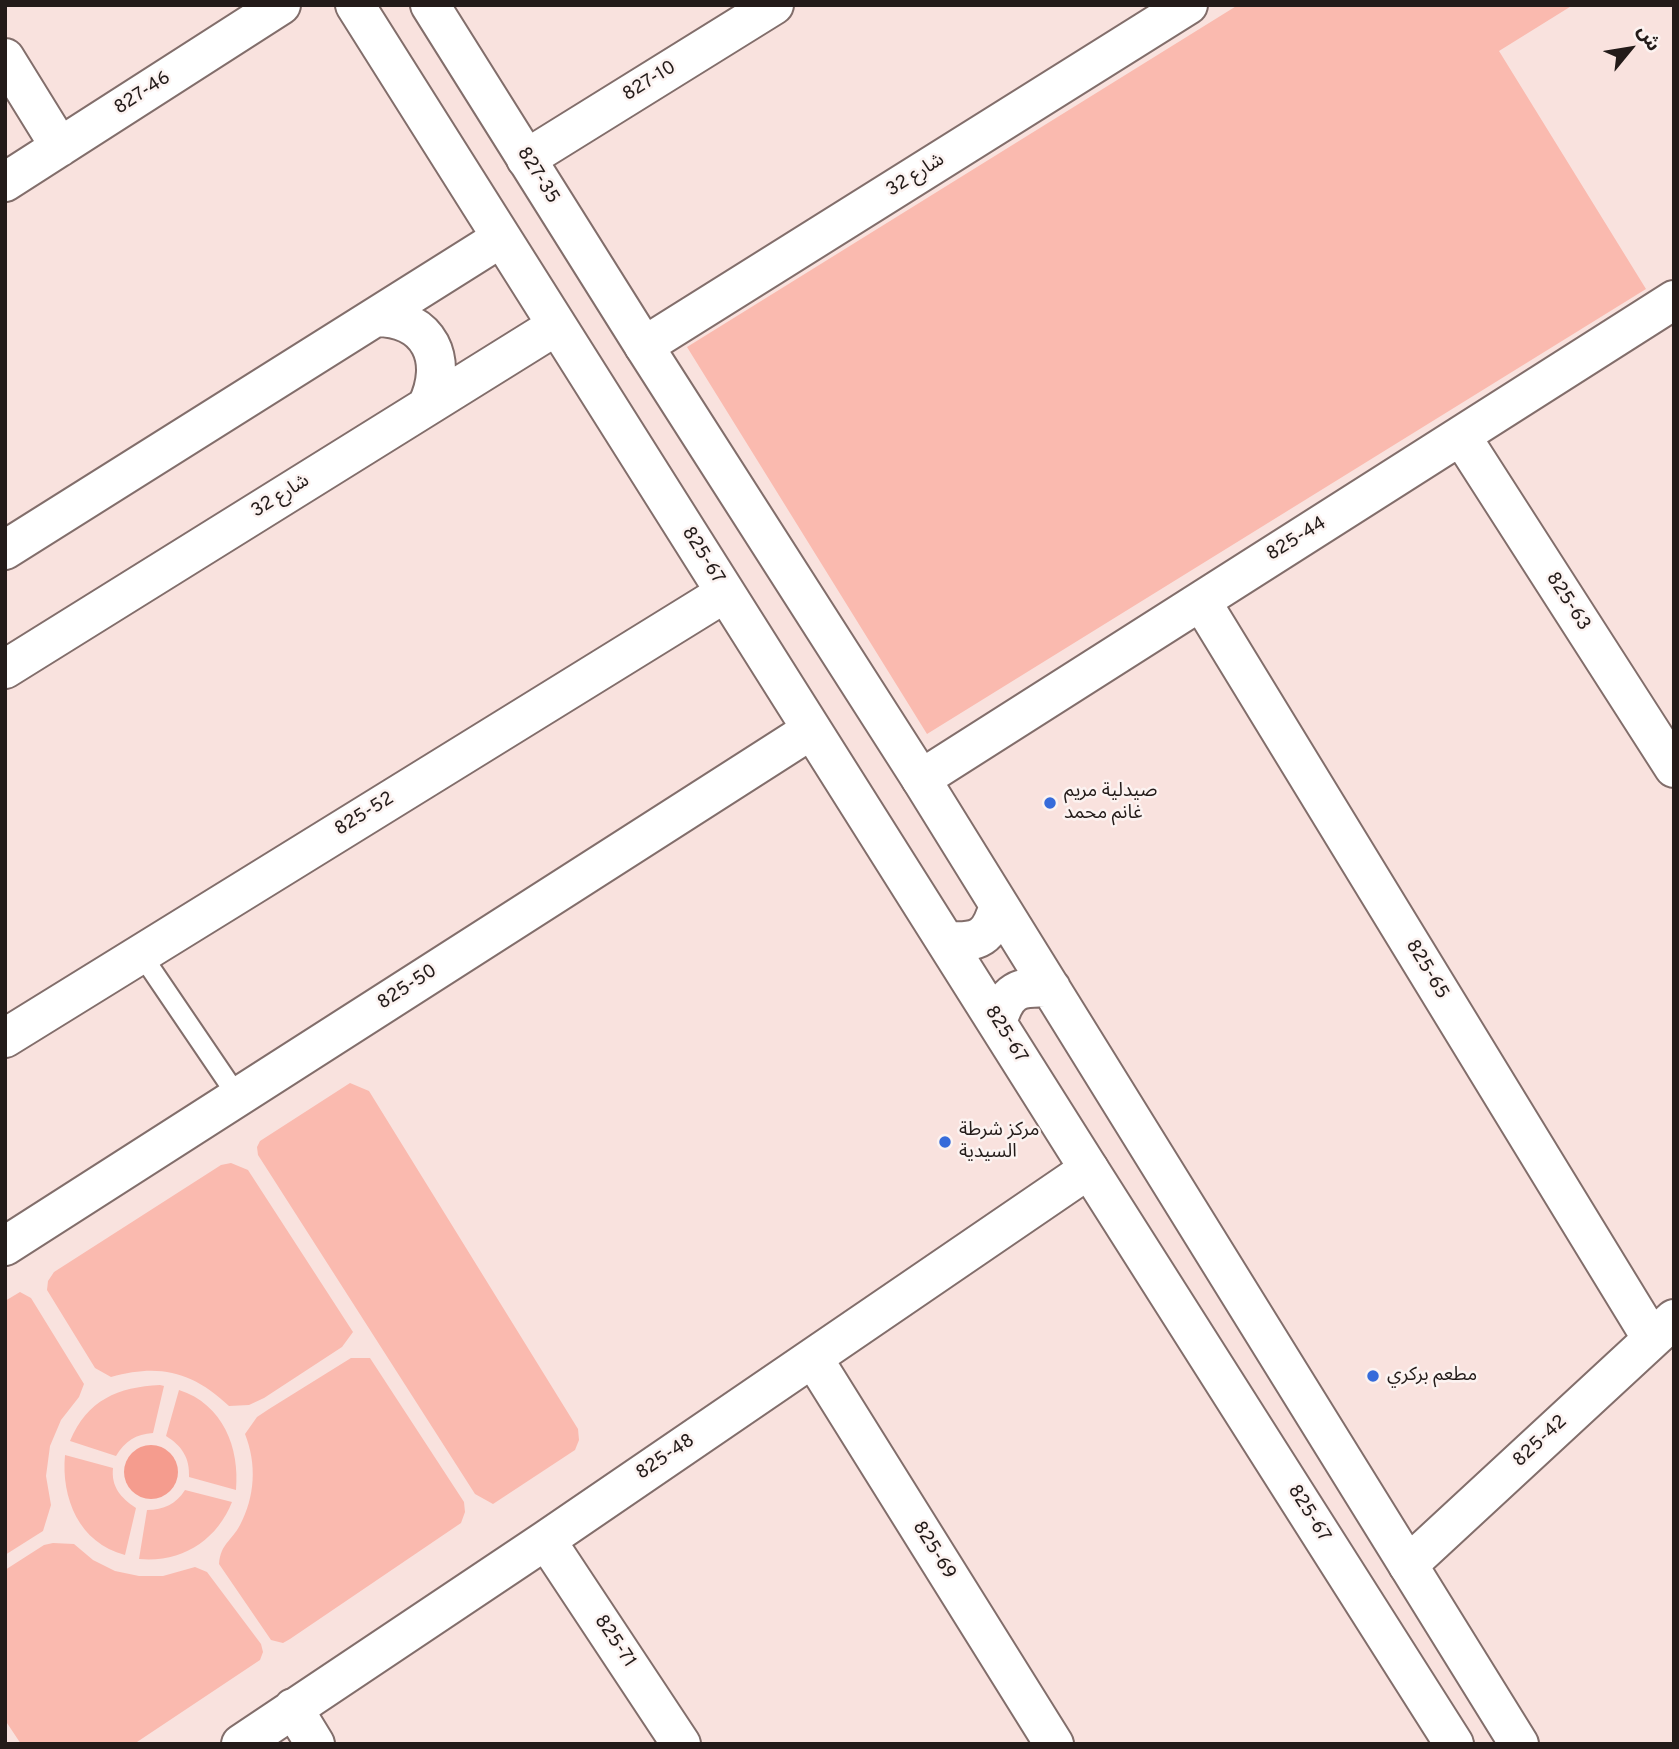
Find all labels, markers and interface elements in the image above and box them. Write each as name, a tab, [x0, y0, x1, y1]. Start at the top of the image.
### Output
north arrow	[1595, 14, 1665, 84]
text: ش	[1631, 21, 1665, 56]
street label: 827-10	[619, 57, 681, 107]
street label: 827-46	[111, 67, 175, 121]
street label: 827-35	[511, 143, 563, 209]
street label: شارع 32	[883, 149, 949, 203]
street label: شارع 32	[248, 470, 314, 524]
street label: 825-44	[1263, 513, 1331, 567]
street label: 825-67	[676, 523, 728, 589]
street label: 825-63	[1540, 569, 1594, 635]
place label: صيدلية مريم غانم محمد	[1064, 781, 1157, 825]
street label: 825-52	[331, 788, 399, 842]
marker: صيدلية مريم غانم محمد	[1042, 795, 1058, 811]
street label: 825-65	[1399, 936, 1453, 1004]
street label: 825-50	[374, 960, 442, 1016]
street label: 825-67	[979, 1002, 1031, 1068]
place label: مركز شرطة السيدية	[959, 1120, 1040, 1164]
marker: مركز شرطة السيدية	[937, 1134, 953, 1150]
place label: مطعم بركري	[1387, 1365, 1477, 1387]
marker: مطعم بركري	[1365, 1368, 1381, 1384]
street label: 825-42	[1509, 1411, 1573, 1473]
street label: 825-48	[632, 1430, 700, 1486]
street label: 825-67	[1282, 1481, 1334, 1547]
street label: 825-69	[906, 1518, 960, 1584]
street label: 825-71	[588, 1611, 640, 1673]

